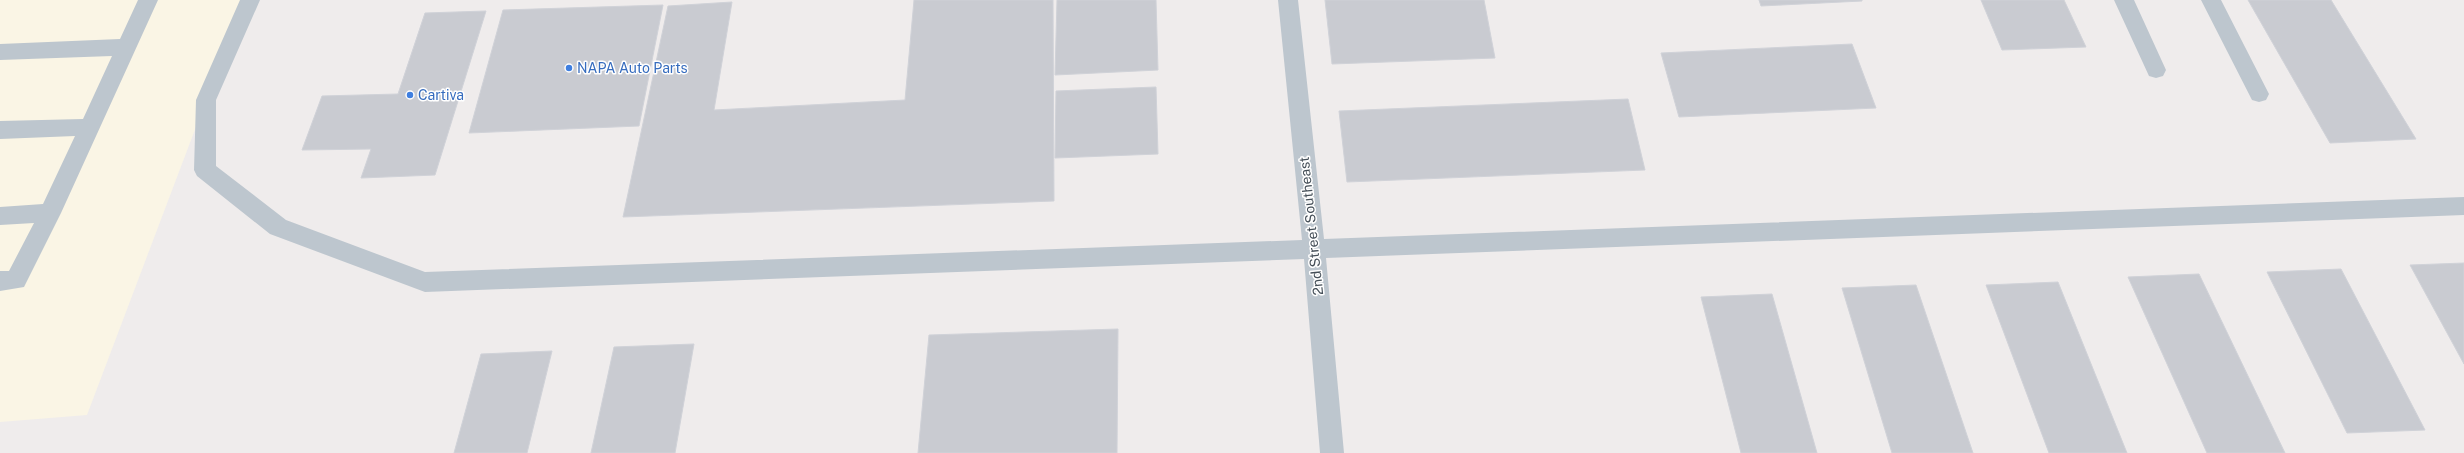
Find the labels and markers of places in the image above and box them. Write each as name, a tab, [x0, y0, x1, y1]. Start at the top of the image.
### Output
place label: NAPA Auto Parts	[577, 60, 688, 76]
marker: NAPA Auto Parts	[564, 63, 574, 73]
place label: Cartiva	[418, 87, 464, 103]
marker: Cartiva	[405, 90, 415, 100]

